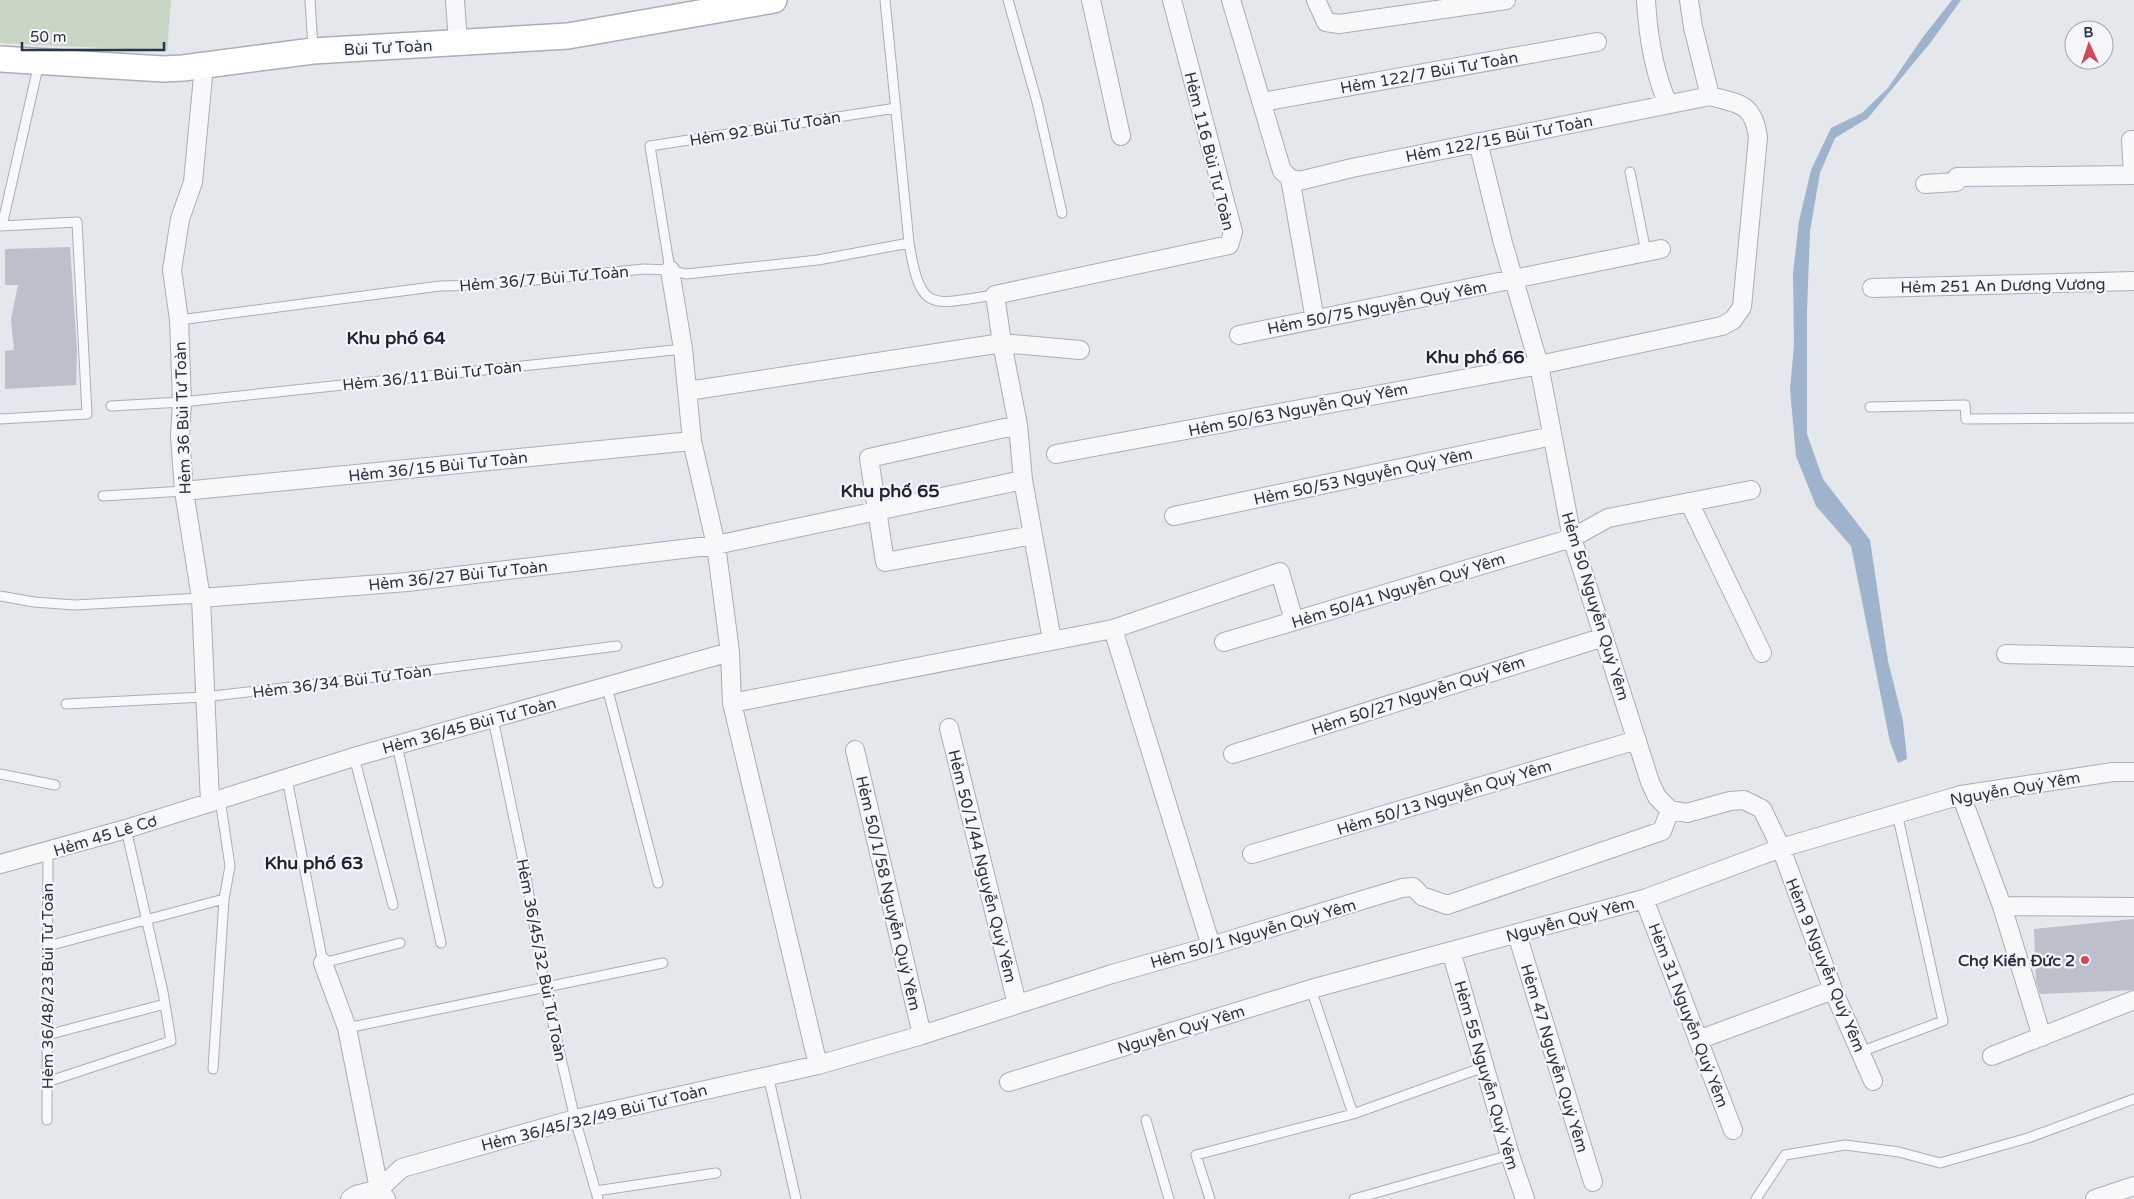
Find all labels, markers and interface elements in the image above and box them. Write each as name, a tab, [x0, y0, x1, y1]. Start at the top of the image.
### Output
scale bar	[22, 20, 165, 52]
north arrow	[2064, 20, 2114, 70]
text: B	[2083, 24, 2094, 41]
text: 50 m	[30, 28, 67, 46]
street label: Bùi Tư Toàn	[343, 36, 433, 60]
street label: Hẻm 122/7 Bùi Tư Toàn	[1339, 47, 1520, 98]
street label: Hẻm 116 Bùi Tư Toàn	[1180, 70, 1238, 233]
street label: Hẻm 92 Bùi Tư Toàn	[688, 107, 842, 151]
street label: Hẻm 122/15 Bùi Tư Toàn	[1404, 111, 1594, 167]
street label: Hẻm 36/7 Bùi Tư Toàn	[458, 262, 630, 296]
street label: Hẻm 251 An Dương Vương	[1900, 274, 2106, 298]
street label: Hẻm 50/75 Nguyễn Quý Yêm	[1266, 277, 1489, 339]
district label: Khu phố 64	[346, 327, 446, 349]
street label: Hẻm 36 Bùi Tư Toàn	[170, 341, 196, 495]
district label: Khu phố 66	[1425, 346, 1525, 368]
street label: Hẻm 36/11 Bùi Tư Toàn	[341, 357, 523, 395]
street label: Hẻm 50/63 Nguyễn Quý Yêm	[1187, 379, 1410, 441]
street label: Hẻm 50/53 Nguyễn Quý Yêm	[1252, 444, 1474, 510]
street label: Hẻm 36/15 Bùi Tư Toàn	[347, 448, 529, 486]
district label: Khu phố 65	[840, 480, 940, 502]
street label: Hẻm 50 Nguyễn Quý Yêm	[1557, 510, 1633, 703]
street label: Hẻm 50/41 Nguyễn Quý Yêm	[1289, 549, 1508, 633]
street label: Hẻm 36/27 Bùi Tư Toàn	[367, 557, 549, 595]
street label: Hẻm 50/27 Nguyễn Quý Yêm	[1309, 652, 1528, 740]
street label: Hẻm 36/34 Bùi Tư Toàn	[252, 661, 433, 703]
street label: Hẻm 36/45 Bùi Tư Toàn	[380, 693, 558, 759]
street label: Hẻm 50/1/44 Nguyễn Quý Yêm	[943, 748, 1021, 985]
street label: Hẻm 50/13 Nguyễn Quý Yêm	[1335, 756, 1554, 840]
street label: Nguyễn Quý Yêm	[1948, 768, 2082, 810]
street label: Hẻm 50/1/58 Nguyễn Quý Yêm	[851, 774, 925, 1013]
street label: Hẻm 45 Lê Cơ	[51, 811, 159, 861]
district label: Khu phố 63	[264, 852, 364, 874]
street label: Hẻm 36/45/32 Bùi Tư Toàn	[512, 857, 571, 1063]
street label: Hẻm 9 Nguyễn Quý Yêm	[1781, 875, 1869, 1055]
street label: Hẻm 36/48/23 Bùi Tư Toàn	[38, 883, 58, 1089]
street label: Nguyễn Quý Yêm	[1504, 893, 1637, 947]
street label: Hẻm 50/1 Nguyễn Quý Yêm	[1148, 895, 1358, 973]
street label: Hẻm 31 Nguyễn Quý Yêm	[1644, 920, 1733, 1110]
place label: Chợ Kiến Đức 2	[1958, 951, 2075, 971]
marker: Chợ Kiến Đức 2	[2079, 954, 2091, 966]
street label: Hẻm 47 Nguyễn Quý Yêm	[1516, 962, 1592, 1155]
street label: Hẻm 55 Nguyễn Quý Yêm	[1449, 978, 1523, 1172]
street label: Nguyễn Quý Yêm	[1115, 1001, 1247, 1059]
street label: Hẻm 36/45/32/49 Bùi Tư Toàn	[479, 1080, 709, 1156]

